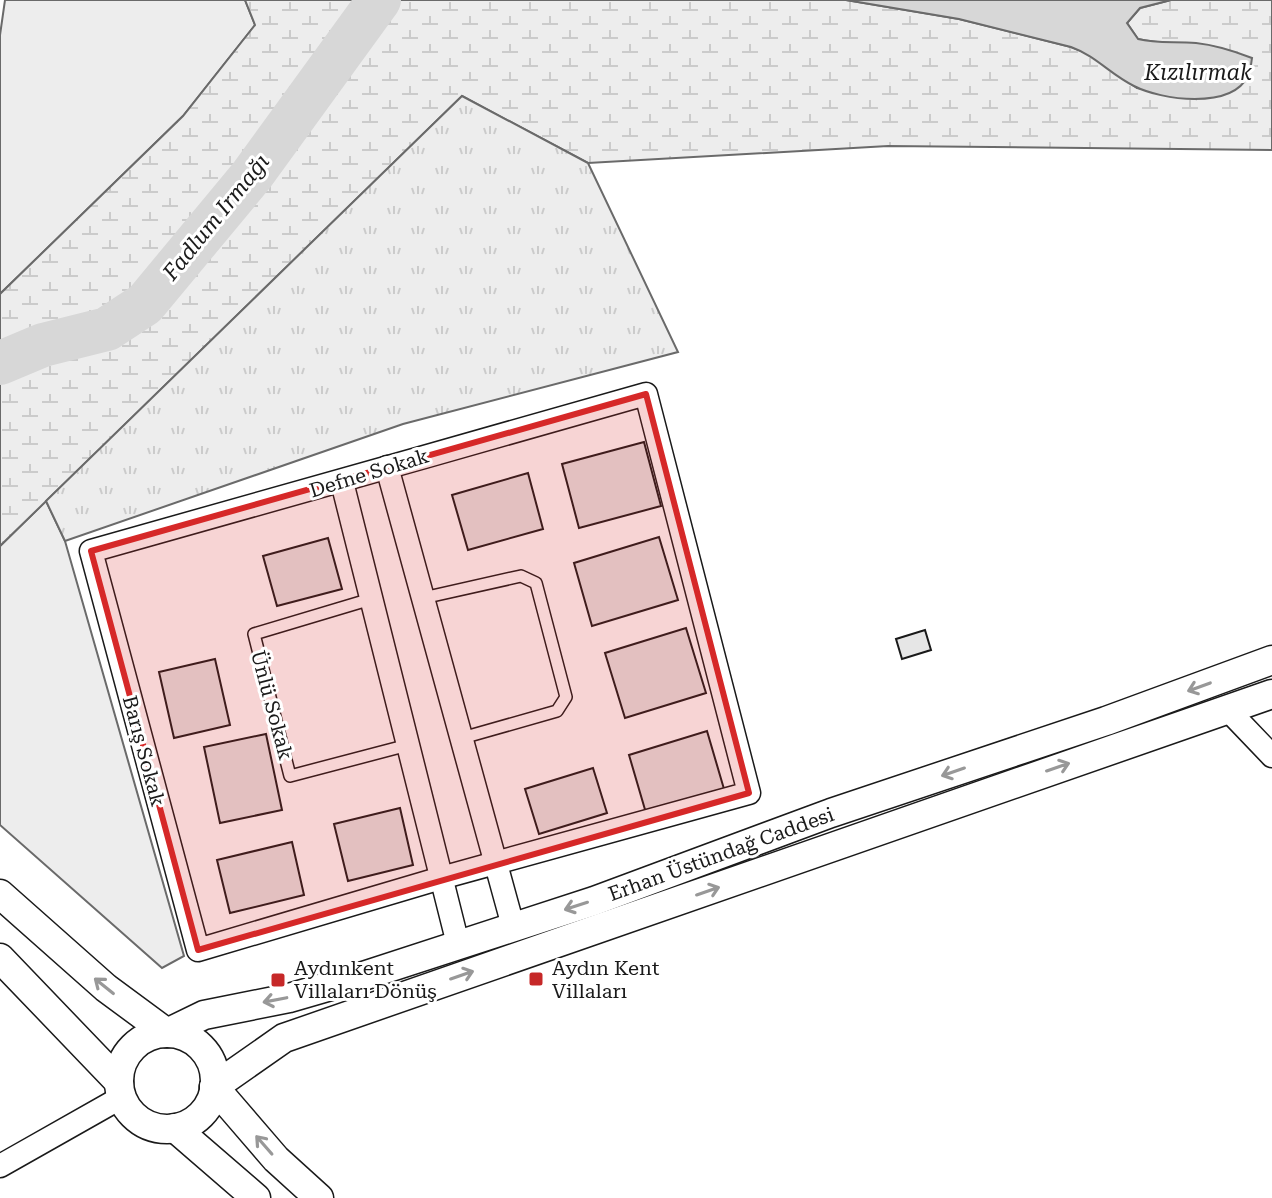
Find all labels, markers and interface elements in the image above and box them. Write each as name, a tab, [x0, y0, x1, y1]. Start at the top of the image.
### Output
water label: Kızılırmak	[1143, 60, 1252, 85]
water label: Fadlum Irmağı	[157, 149, 274, 286]
street label: Defne Sokak	[306, 443, 432, 503]
street label: Ünlü Sokak	[246, 648, 298, 763]
one-way arrow	[1187, 681, 1212, 695]
street label: Barış Sokak	[118, 693, 170, 809]
one-way arrow	[1046, 759, 1071, 774]
one-way arrow	[941, 765, 966, 780]
street label: Erhan Üstündağ Caddesi	[605, 802, 837, 906]
one-way arrow	[695, 882, 720, 897]
one-way arrow	[564, 899, 590, 914]
place label: Aydınkent Villaları Dönüş	[294, 956, 437, 1003]
place label: Aydın Kent Villaları	[552, 956, 660, 1003]
one-way arrow	[449, 967, 474, 982]
marker: Aydın Kent Villaları	[527, 970, 545, 988]
marker: Aydınkent Villaları Dönüş	[269, 971, 287, 989]
one-way arrow	[94, 977, 115, 995]
one-way arrow	[263, 994, 288, 1009]
one-way arrow	[255, 1136, 273, 1156]

